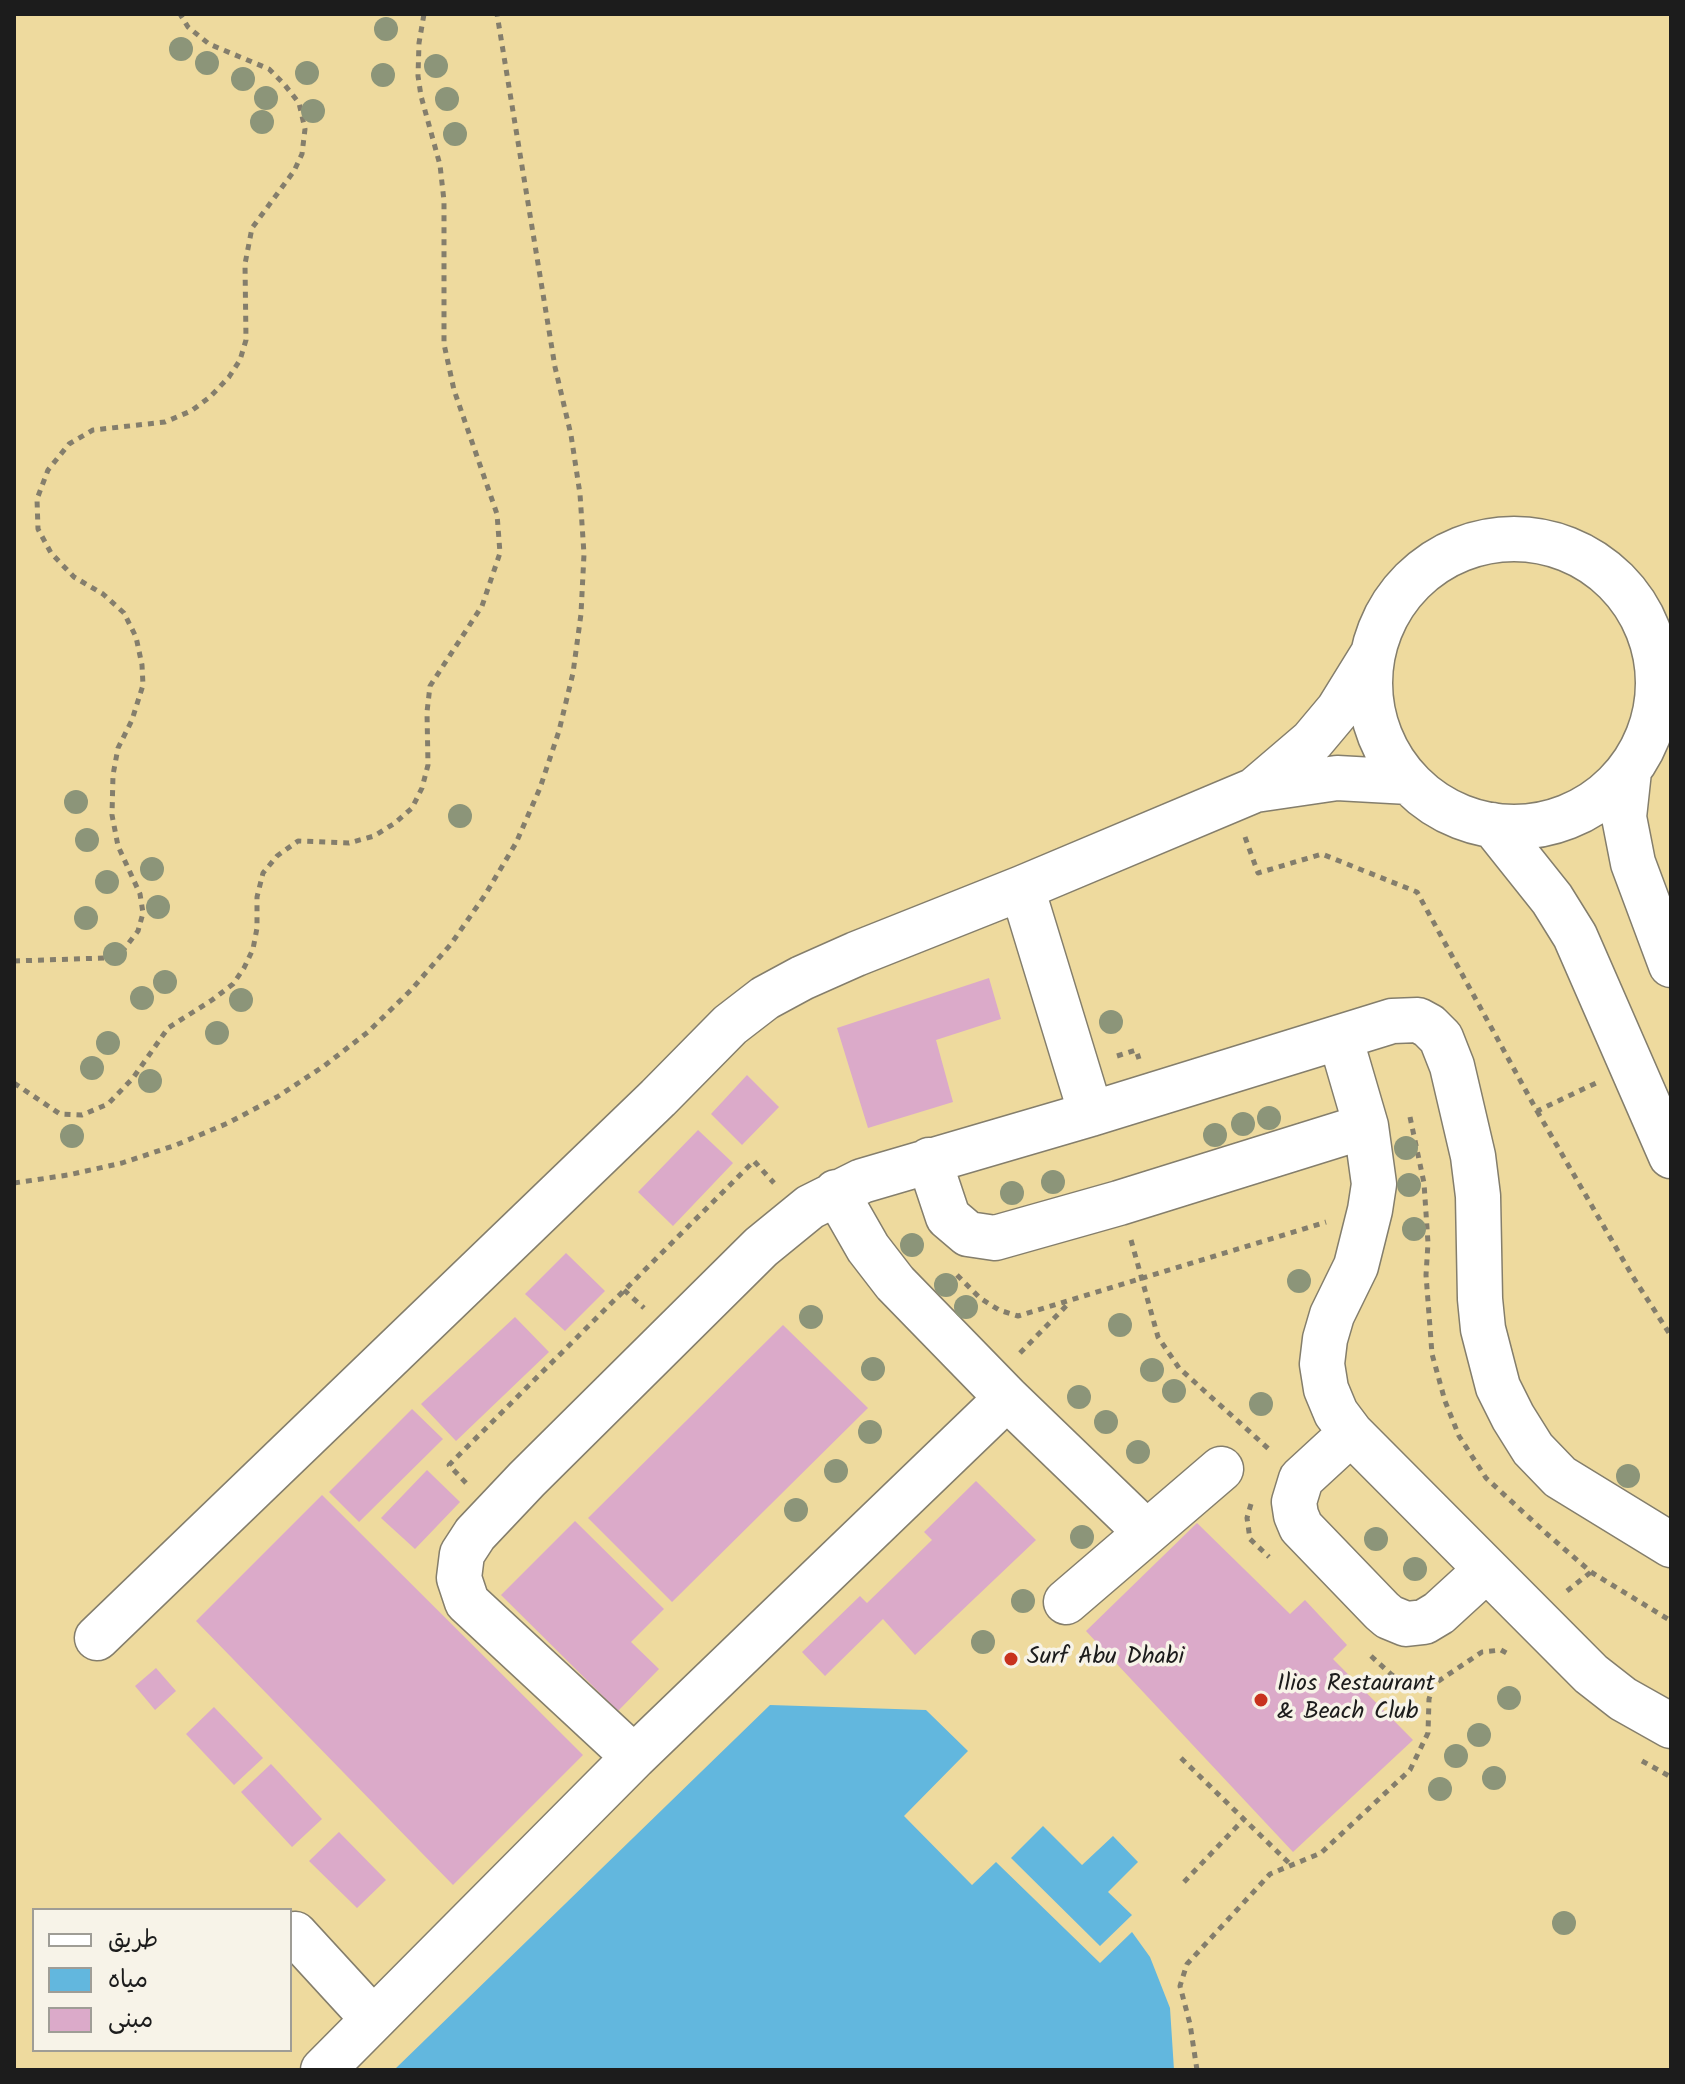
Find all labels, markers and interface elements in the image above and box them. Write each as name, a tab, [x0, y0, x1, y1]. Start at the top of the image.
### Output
place label: Surf Abu Dhabi	[1027, 1645, 1184, 1673]
marker: Surf Abu Dhabi	[1002, 1650, 1020, 1668]
place label: Ilios Restaurant & Beach Club	[1277, 1672, 1435, 1728]
marker: Ilios Restaurant & Beach Club	[1252, 1691, 1270, 1709]
legend	[32, 1908, 292, 2052]
text: طريق	[108, 1921, 158, 1960]
text: مياه	[108, 1961, 148, 2000]
text: مبنى	[108, 2001, 153, 2040]

